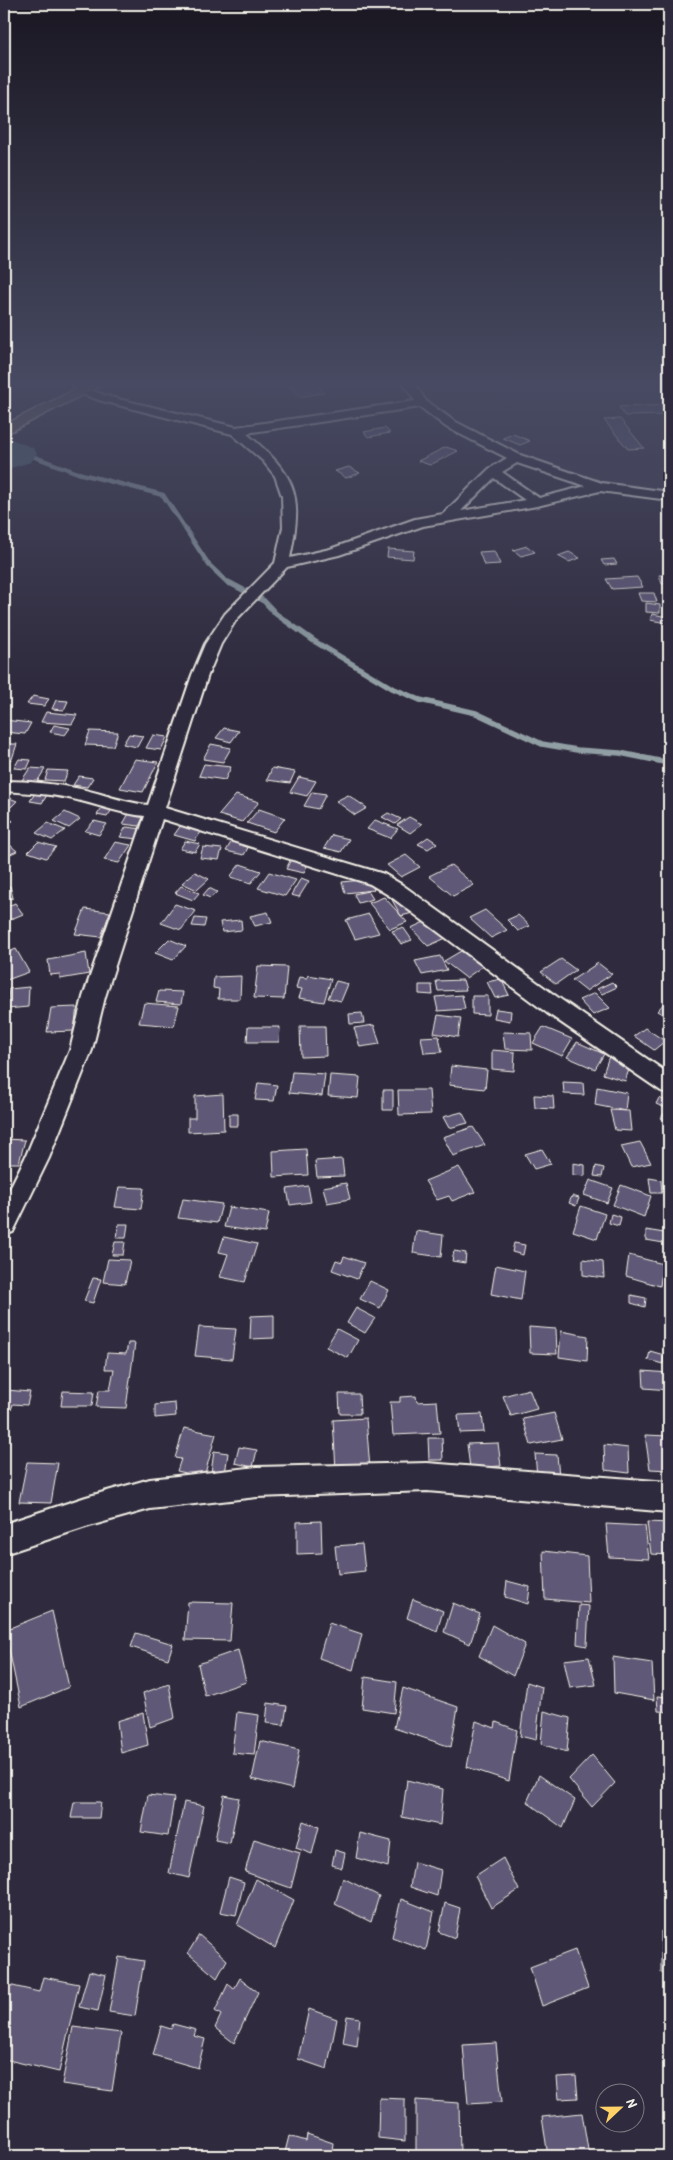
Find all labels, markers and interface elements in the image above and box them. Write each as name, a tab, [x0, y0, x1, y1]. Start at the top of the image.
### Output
north arrow	[596, 2082, 646, 2132]
text: N	[622, 2096, 643, 2110]

